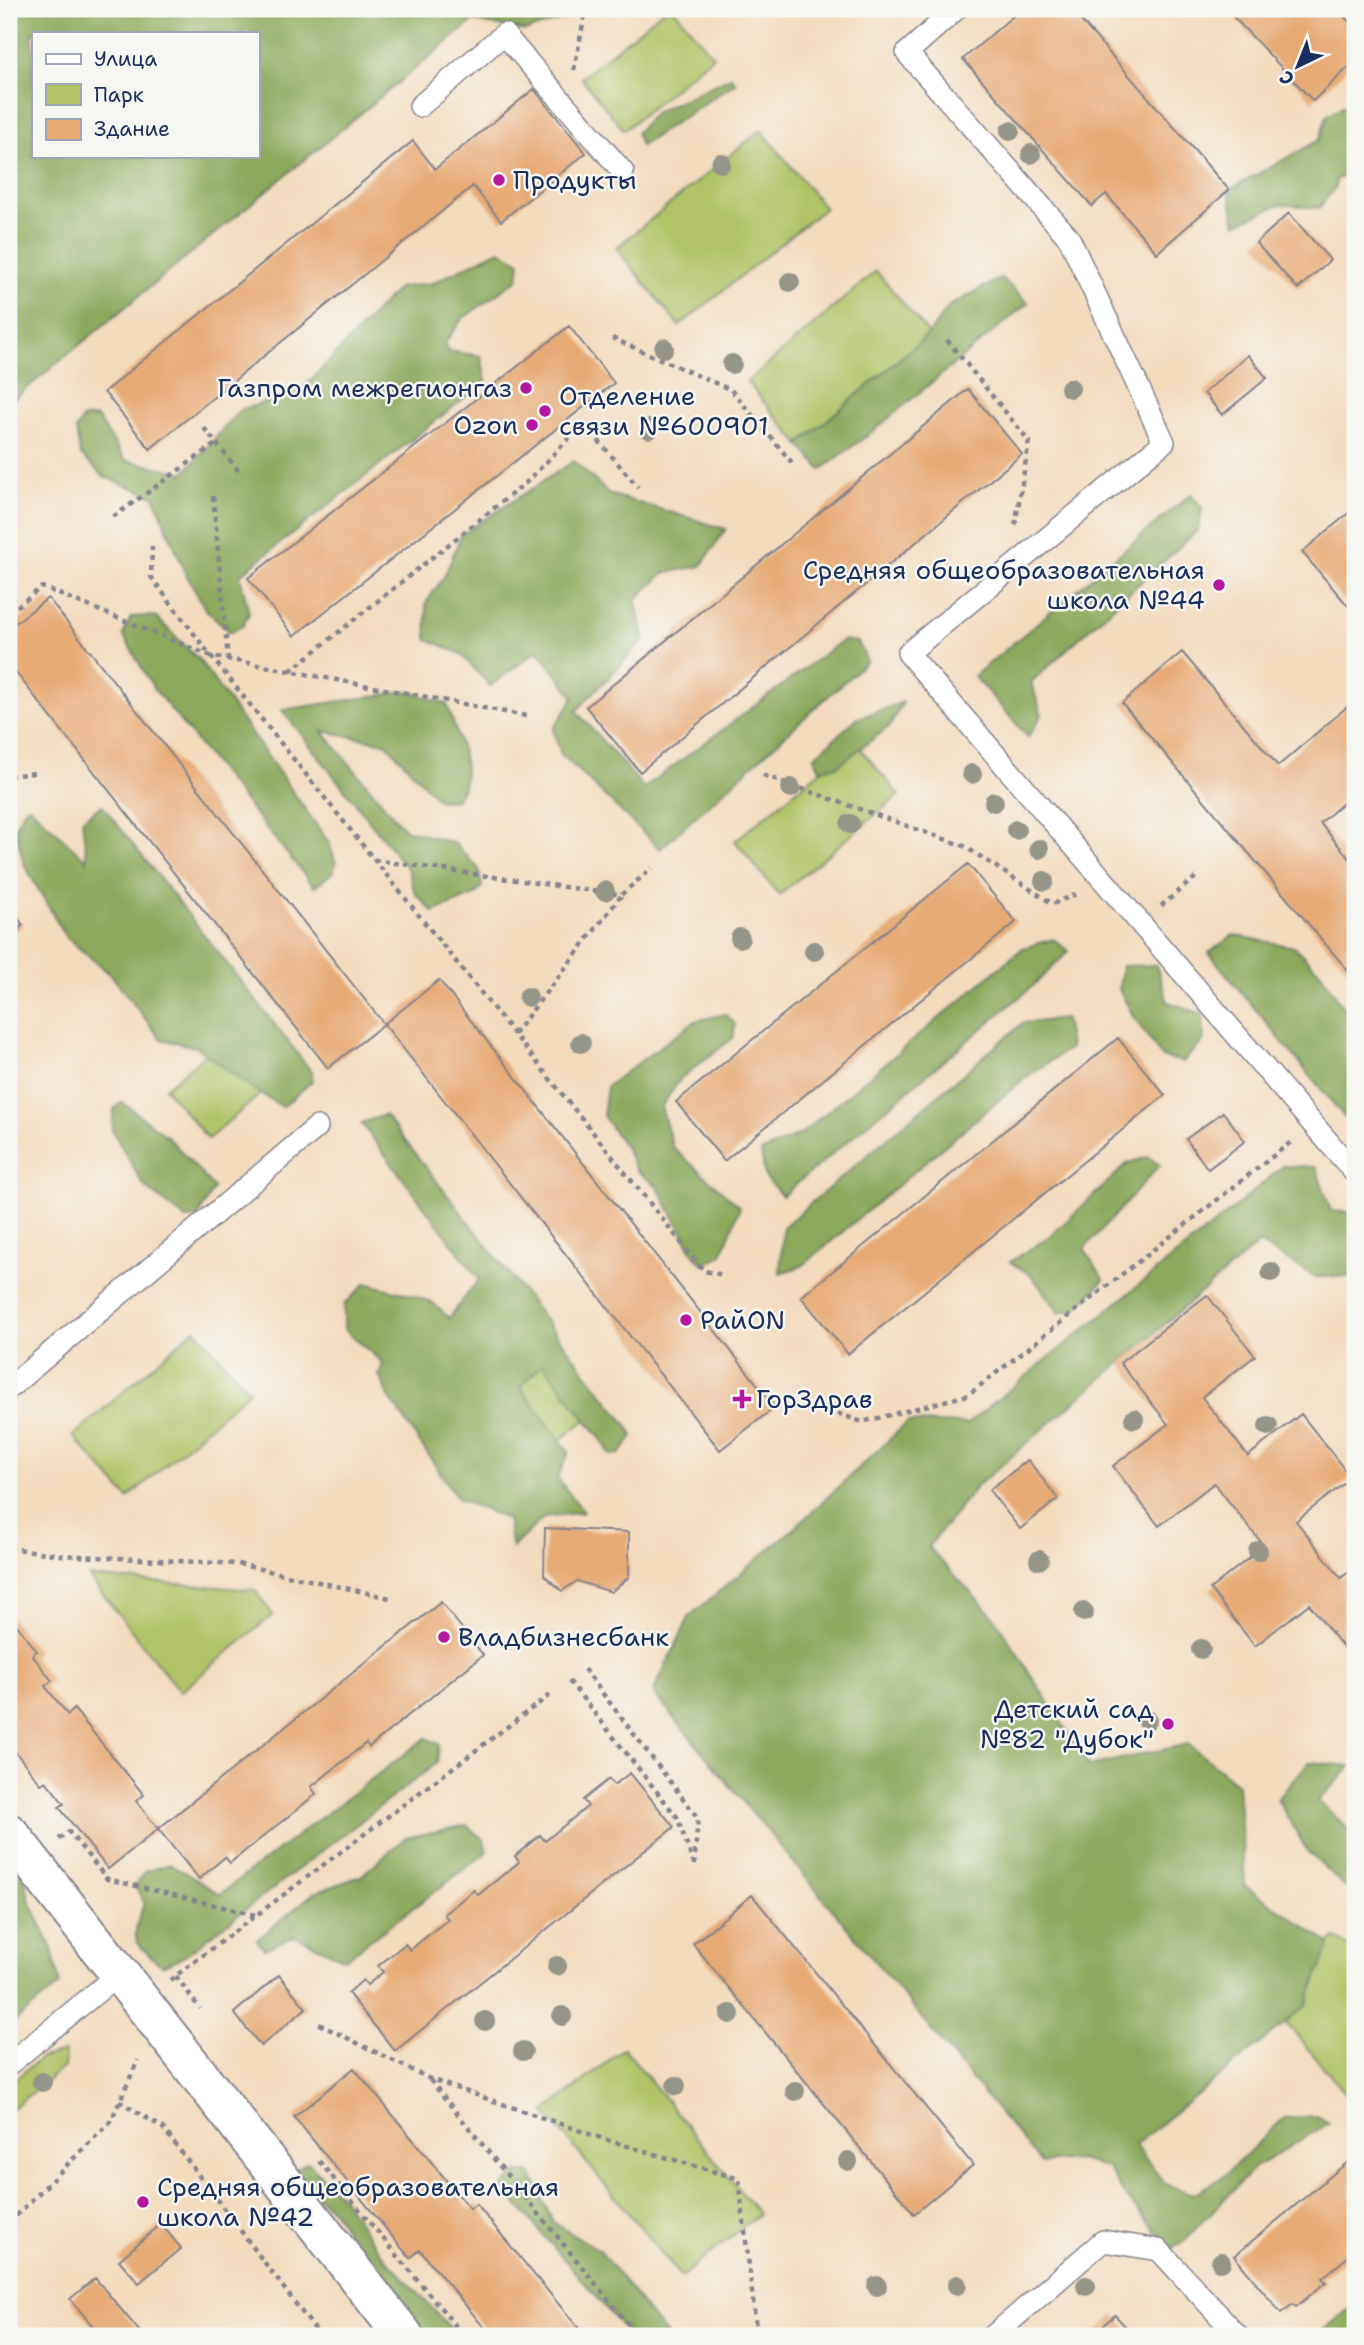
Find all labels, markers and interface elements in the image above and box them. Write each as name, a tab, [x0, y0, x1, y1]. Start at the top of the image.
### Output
legend	[32, 32, 259, 158]
north arrow	[1262, 32, 1332, 102]
text: Улица	[94, 45, 157, 73]
text: С	[1274, 65, 1300, 91]
text: Парк	[94, 81, 144, 109]
text: Здание	[94, 115, 170, 143]
place label: Продукты	[513, 162, 637, 197]
marker: Продукты	[491, 172, 507, 188]
place label: Газпром межрегионгаз	[217, 370, 512, 405]
place label: Отделение связи №600901	[559, 378, 769, 443]
marker: Газпром межрегионгаз	[518, 380, 534, 396]
marker: Отделение связи №600901	[537, 403, 553, 419]
place label: Ozon	[453, 407, 518, 442]
marker: Ozon	[524, 417, 540, 433]
place label: Средняя общеобразовательная школа №44	[803, 552, 1205, 617]
marker: Средняя общеобразовательная школа №44	[1211, 577, 1227, 593]
place label: РайON	[700, 1302, 785, 1337]
marker: РайON	[678, 1312, 694, 1328]
place label: ГорЗдрав	[756, 1381, 872, 1416]
marker: ГорЗдрав	[734, 1391, 750, 1407]
place label: Владбизнесбанк	[458, 1619, 669, 1654]
marker: Владбизнесбанк	[436, 1629, 452, 1645]
place label: Детский сад №82 "Дубок"	[980, 1691, 1155, 1756]
marker: Детский сад №82 "Дубок"	[1160, 1716, 1176, 1732]
place label: Средняя общеобразовательная школа №42	[157, 2169, 559, 2234]
marker: Средняя общеобразовательная школа №42	[135, 2194, 151, 2210]

